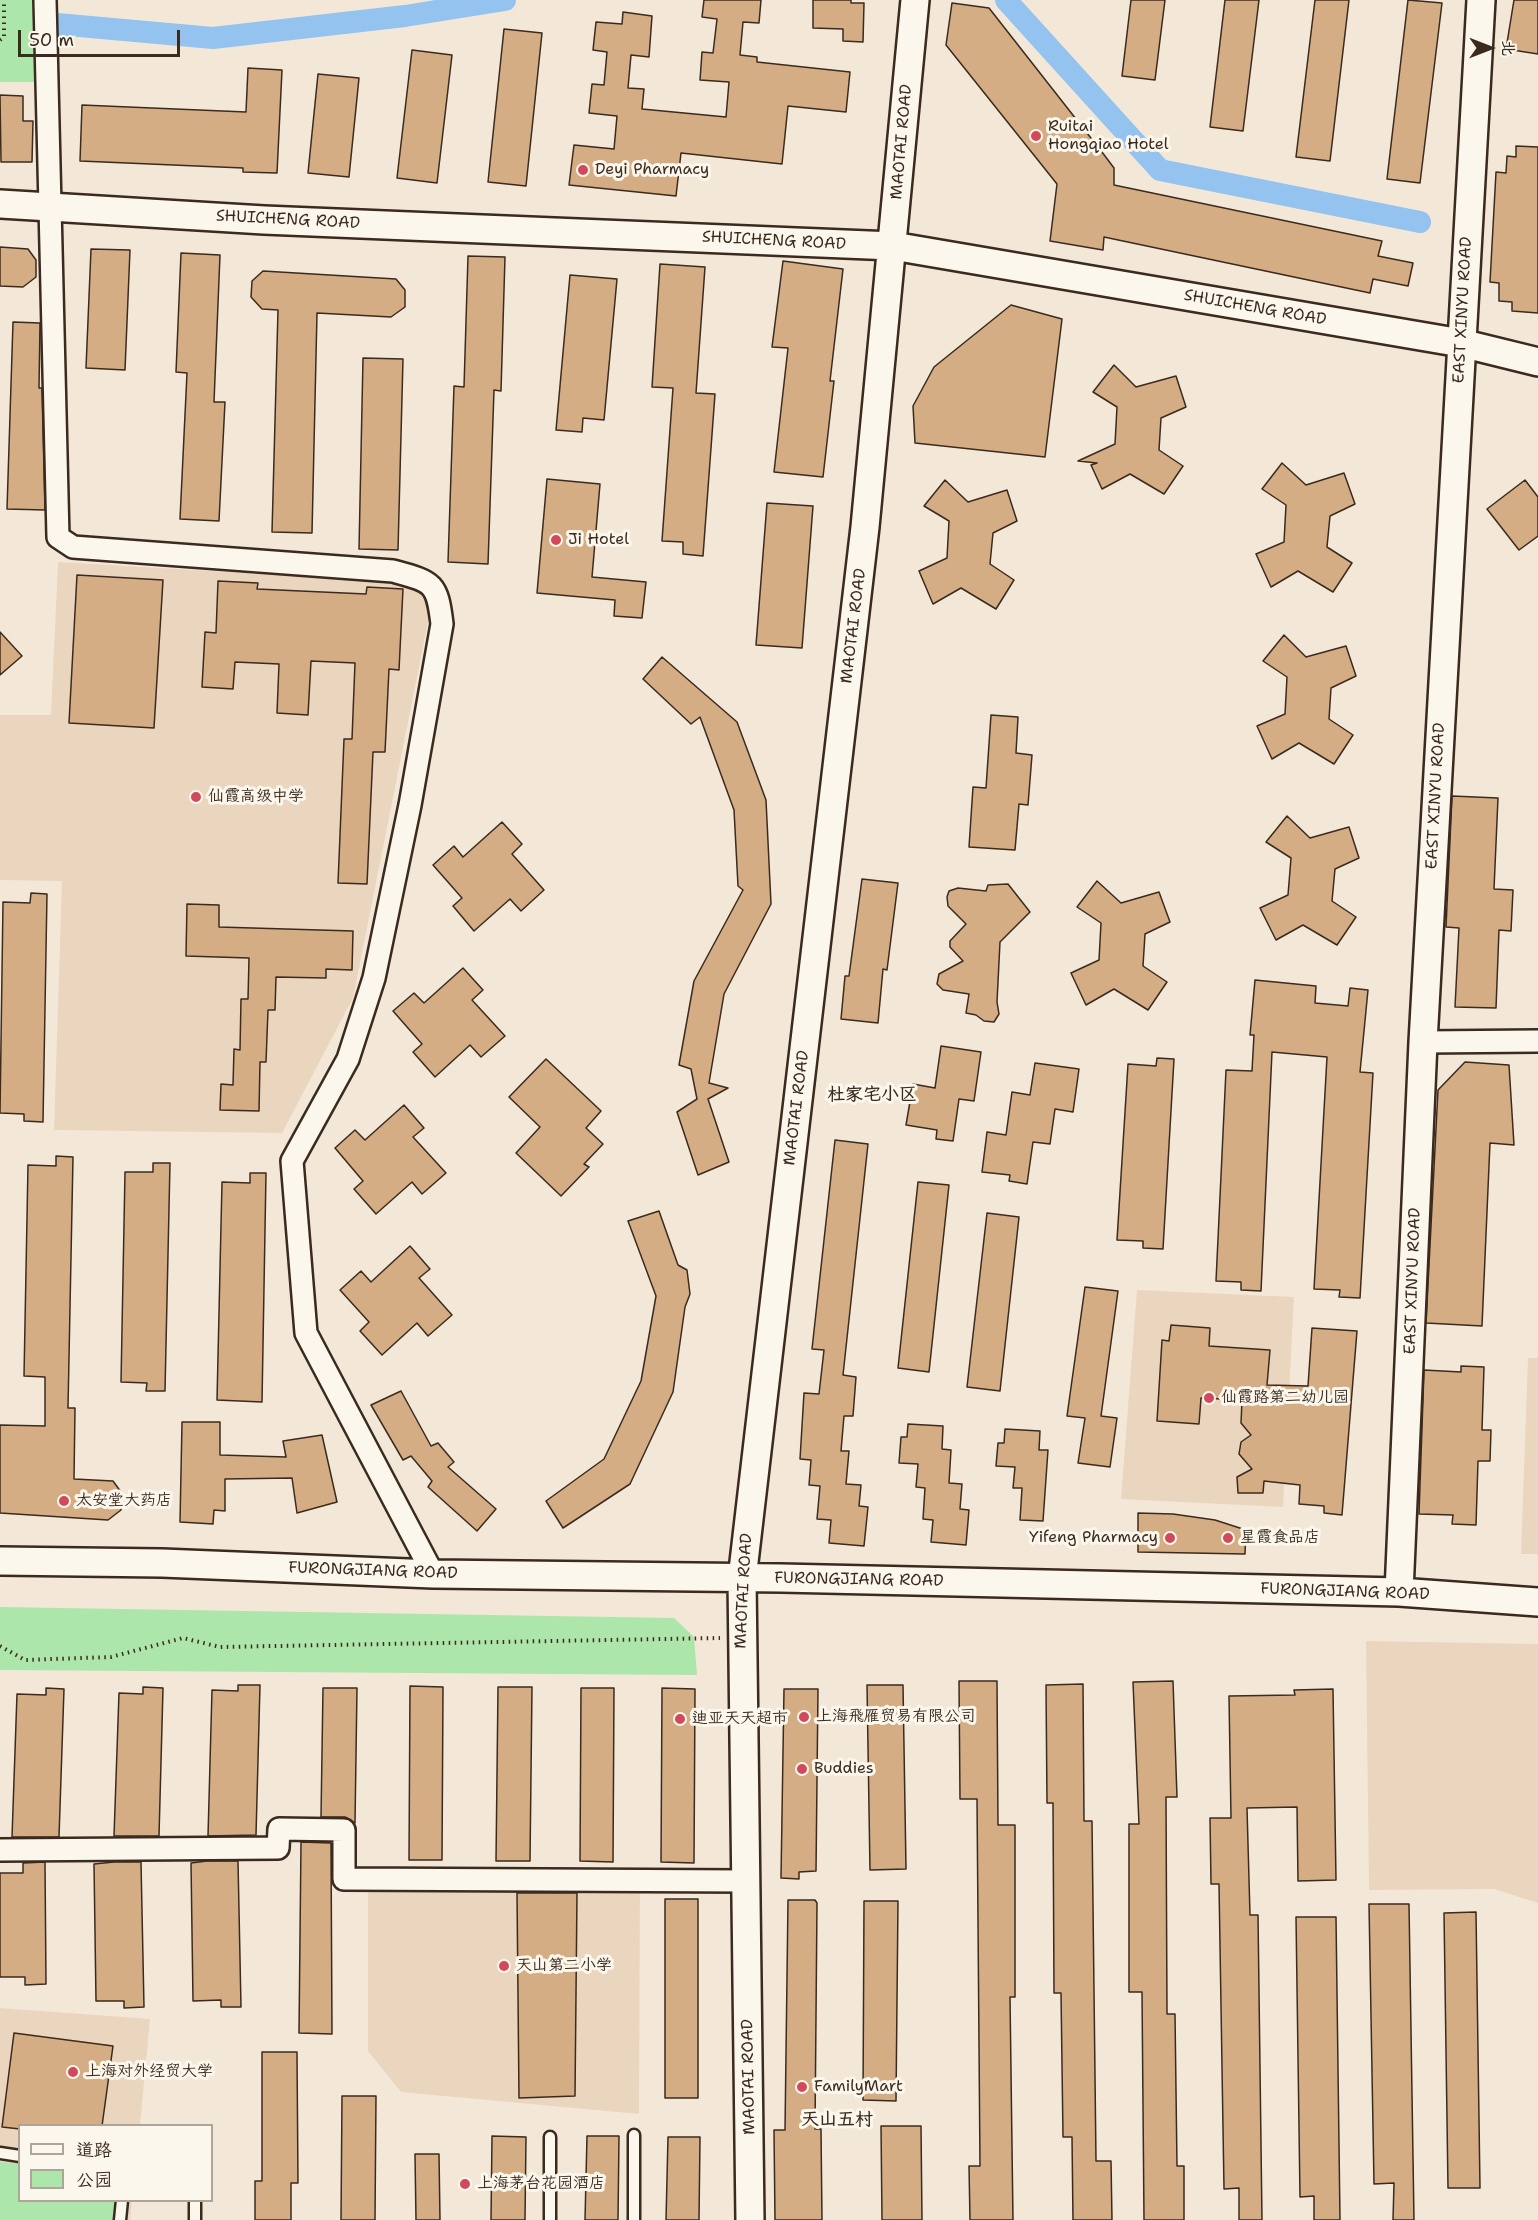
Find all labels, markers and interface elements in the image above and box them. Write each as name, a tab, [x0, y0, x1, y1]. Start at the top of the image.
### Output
scale bar	[21, 18, 183, 56]
north arrow	[1460, 18, 1520, 78]
text: 50 m	[29, 28, 74, 52]
text: 北	[1498, 40, 1519, 56]
street label: MAOTAI ROAD	[887, 83, 917, 201]
place label: Ruitai Hongqiao Hotel	[1048, 117, 1169, 155]
marker: Ruitai Hongqiao Hotel	[1029, 129, 1043, 143]
place label: Deyi Pharmacy	[595, 160, 709, 180]
marker: Deyi Pharmacy	[576, 163, 590, 177]
street label: SHUICHENG ROAD	[215, 207, 361, 233]
street label: SHUICHENG ROAD	[701, 228, 847, 254]
street label: EAST XINYU ROAD	[1450, 236, 1476, 384]
street label: SHUICHENG ROAD	[1182, 286, 1328, 330]
place label: Ji Hotel	[568, 530, 629, 550]
marker: Ji Hotel	[549, 533, 563, 547]
street label: MAOTAI ROAD	[837, 567, 871, 685]
street label: EAST XINYU ROAD	[1423, 722, 1449, 870]
place label: 仙霞高级中学	[208, 787, 304, 807]
marker: 仙霞高级中学	[189, 790, 203, 804]
street label: MAOTAI ROAD	[780, 1049, 814, 1167]
district label: 杜家宅小区	[827, 1084, 917, 1106]
street label: EAST XINYU ROAD	[1401, 1207, 1425, 1355]
place label: 仙霞路第二幼儿园	[1221, 1388, 1349, 1408]
marker: 仙霞路第二幼儿园	[1202, 1391, 1216, 1405]
place label: 太安堂大药店	[76, 1491, 172, 1511]
marker: 太安堂大药店	[57, 1494, 71, 1508]
place label: Yifeng Pharmacy	[1029, 1528, 1158, 1548]
place label: 星霞食品店	[1240, 1528, 1320, 1548]
marker: Yifeng Pharmacy	[1163, 1531, 1177, 1545]
marker: 星霞食品店	[1221, 1531, 1235, 1545]
street label: MAOTAI ROAD	[731, 1533, 757, 1649]
street label: FURONGJIANG ROAD	[288, 1558, 458, 1584]
street label: FURONGJIANG ROAD	[774, 1569, 944, 1591]
street label: FURONGJIANG ROAD	[1260, 1579, 1430, 1605]
place label: 上海飛雁贸易有限公司	[816, 1707, 976, 1727]
place label: 迪亚天天超市	[692, 1709, 788, 1729]
marker: 上海飛雁贸易有限公司	[797, 1710, 811, 1724]
marker: 迪亚天天超市	[673, 1712, 687, 1726]
place label: Buddies	[814, 1759, 874, 1779]
marker: Buddies	[795, 1762, 809, 1776]
place label: 天山第二小学	[516, 1956, 612, 1976]
marker: 天山第二小学	[497, 1959, 511, 1973]
street label: MAOTAI ROAD	[738, 2019, 760, 2135]
place label: 上海对外经贸大学	[85, 2062, 213, 2082]
marker: 上海对外经贸大学	[66, 2065, 80, 2079]
place label: FamilyMart	[814, 2077, 903, 2097]
marker: FamilyMart	[795, 2080, 809, 2094]
district label: 天山五村	[801, 2109, 873, 2131]
legend	[18, 2124, 213, 2202]
text: 道路	[76, 2138, 112, 2162]
text: 公园	[76, 2168, 112, 2192]
place label: 上海茅台花园酒店	[477, 2174, 605, 2194]
marker: 上海茅台花园酒店	[458, 2177, 472, 2191]

